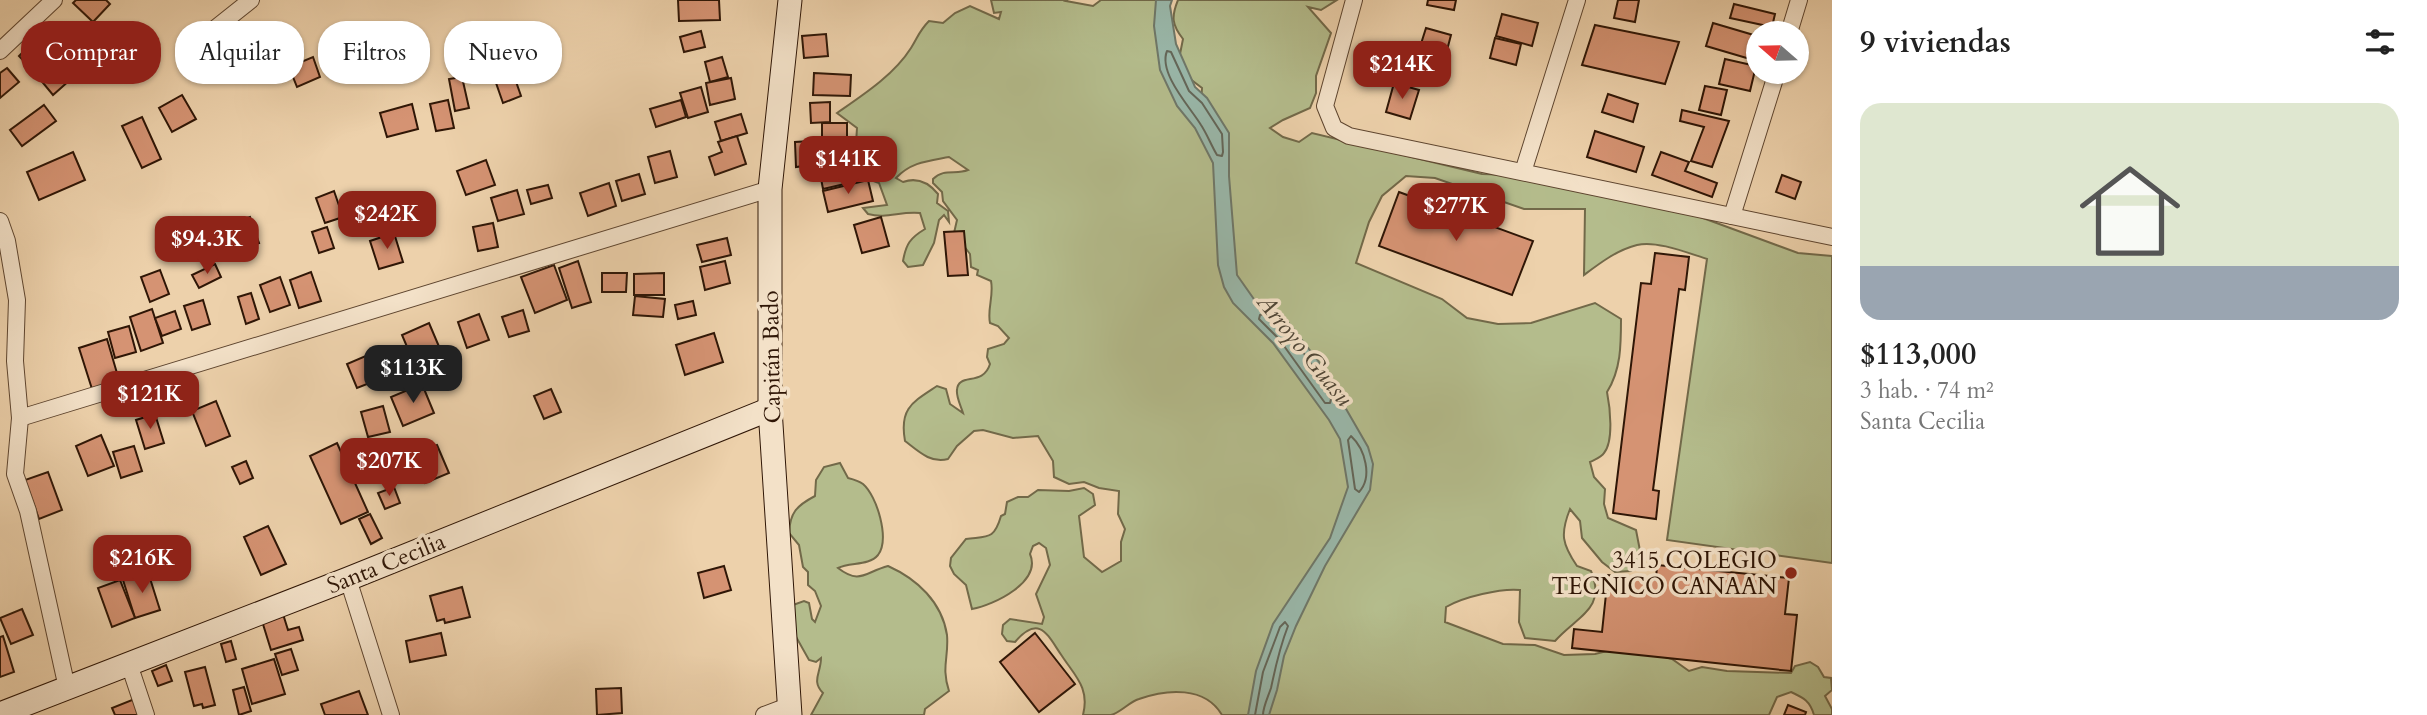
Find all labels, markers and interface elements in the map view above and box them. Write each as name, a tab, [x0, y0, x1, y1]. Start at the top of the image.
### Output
chip: Comprar	[21, 21, 161, 84]
chip: Alquilar	[175, 21, 304, 84]
chip: Filtros	[318, 21, 430, 84]
chip: Nuevo	[444, 21, 562, 84]
north arrow	[1746, 21, 1810, 84]
map controls	[1746, 21, 1809, 84]
text: 9 viviendas	[1860, 22, 2011, 63]
icon: filters	[2361, 23, 2399, 61]
pin: $214K	[1353, 42, 1451, 101]
text: $214K	[1369, 48, 1435, 79]
pin: $141K	[799, 136, 897, 196]
text: $141K	[815, 143, 881, 174]
icon: home	[2067, 148, 2193, 274]
pin: $277K	[1407, 184, 1505, 243]
text: $277K	[1423, 190, 1489, 221]
pin: $242K	[338, 191, 436, 251]
text: $242K	[354, 198, 420, 229]
pin: $94.3K	[150, 216, 264, 276]
text: $94.3K	[171, 223, 243, 254]
water label: Arroyo Guasu	[1248, 286, 1360, 414]
street label: Capitán Bado	[755, 290, 788, 424]
text: $113,000	[1860, 334, 1976, 375]
pin: $113K	[364, 346, 462, 405]
text: $113K	[380, 352, 446, 383]
pin: $121K	[101, 372, 199, 431]
text: 3 hab. · 74 m²	[1860, 375, 1994, 406]
text: $121K	[117, 378, 183, 409]
text: Santa Cecilia	[1860, 406, 1985, 437]
pin: $207K	[340, 438, 438, 498]
text: $207K	[356, 445, 422, 476]
street label: Santa Cecilia	[322, 526, 450, 601]
pin: $216K	[93, 536, 191, 595]
text: $216K	[109, 542, 175, 573]
place label: 3415 COLEGIO TECNICO CANAAN	[1551, 545, 1777, 602]
marker: 3415 COLEGIO TECNICO CANAAN	[1783, 565, 1799, 581]

